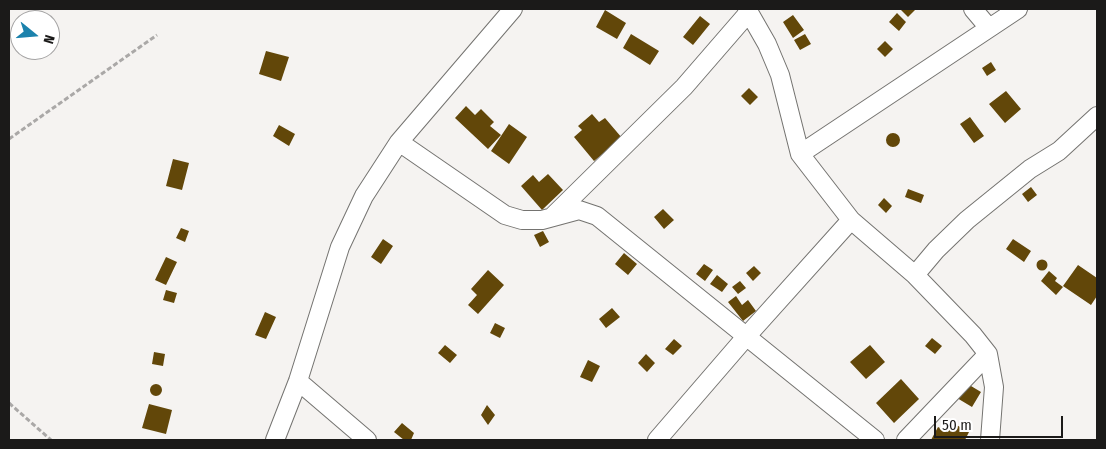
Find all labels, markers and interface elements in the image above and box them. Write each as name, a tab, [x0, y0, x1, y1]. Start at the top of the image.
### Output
north arrow	[10, 10, 60, 60]
text: N	[40, 33, 58, 46]
scale bar	[936, 406, 1065, 438]
text: 50 m	[942, 416, 972, 434]

